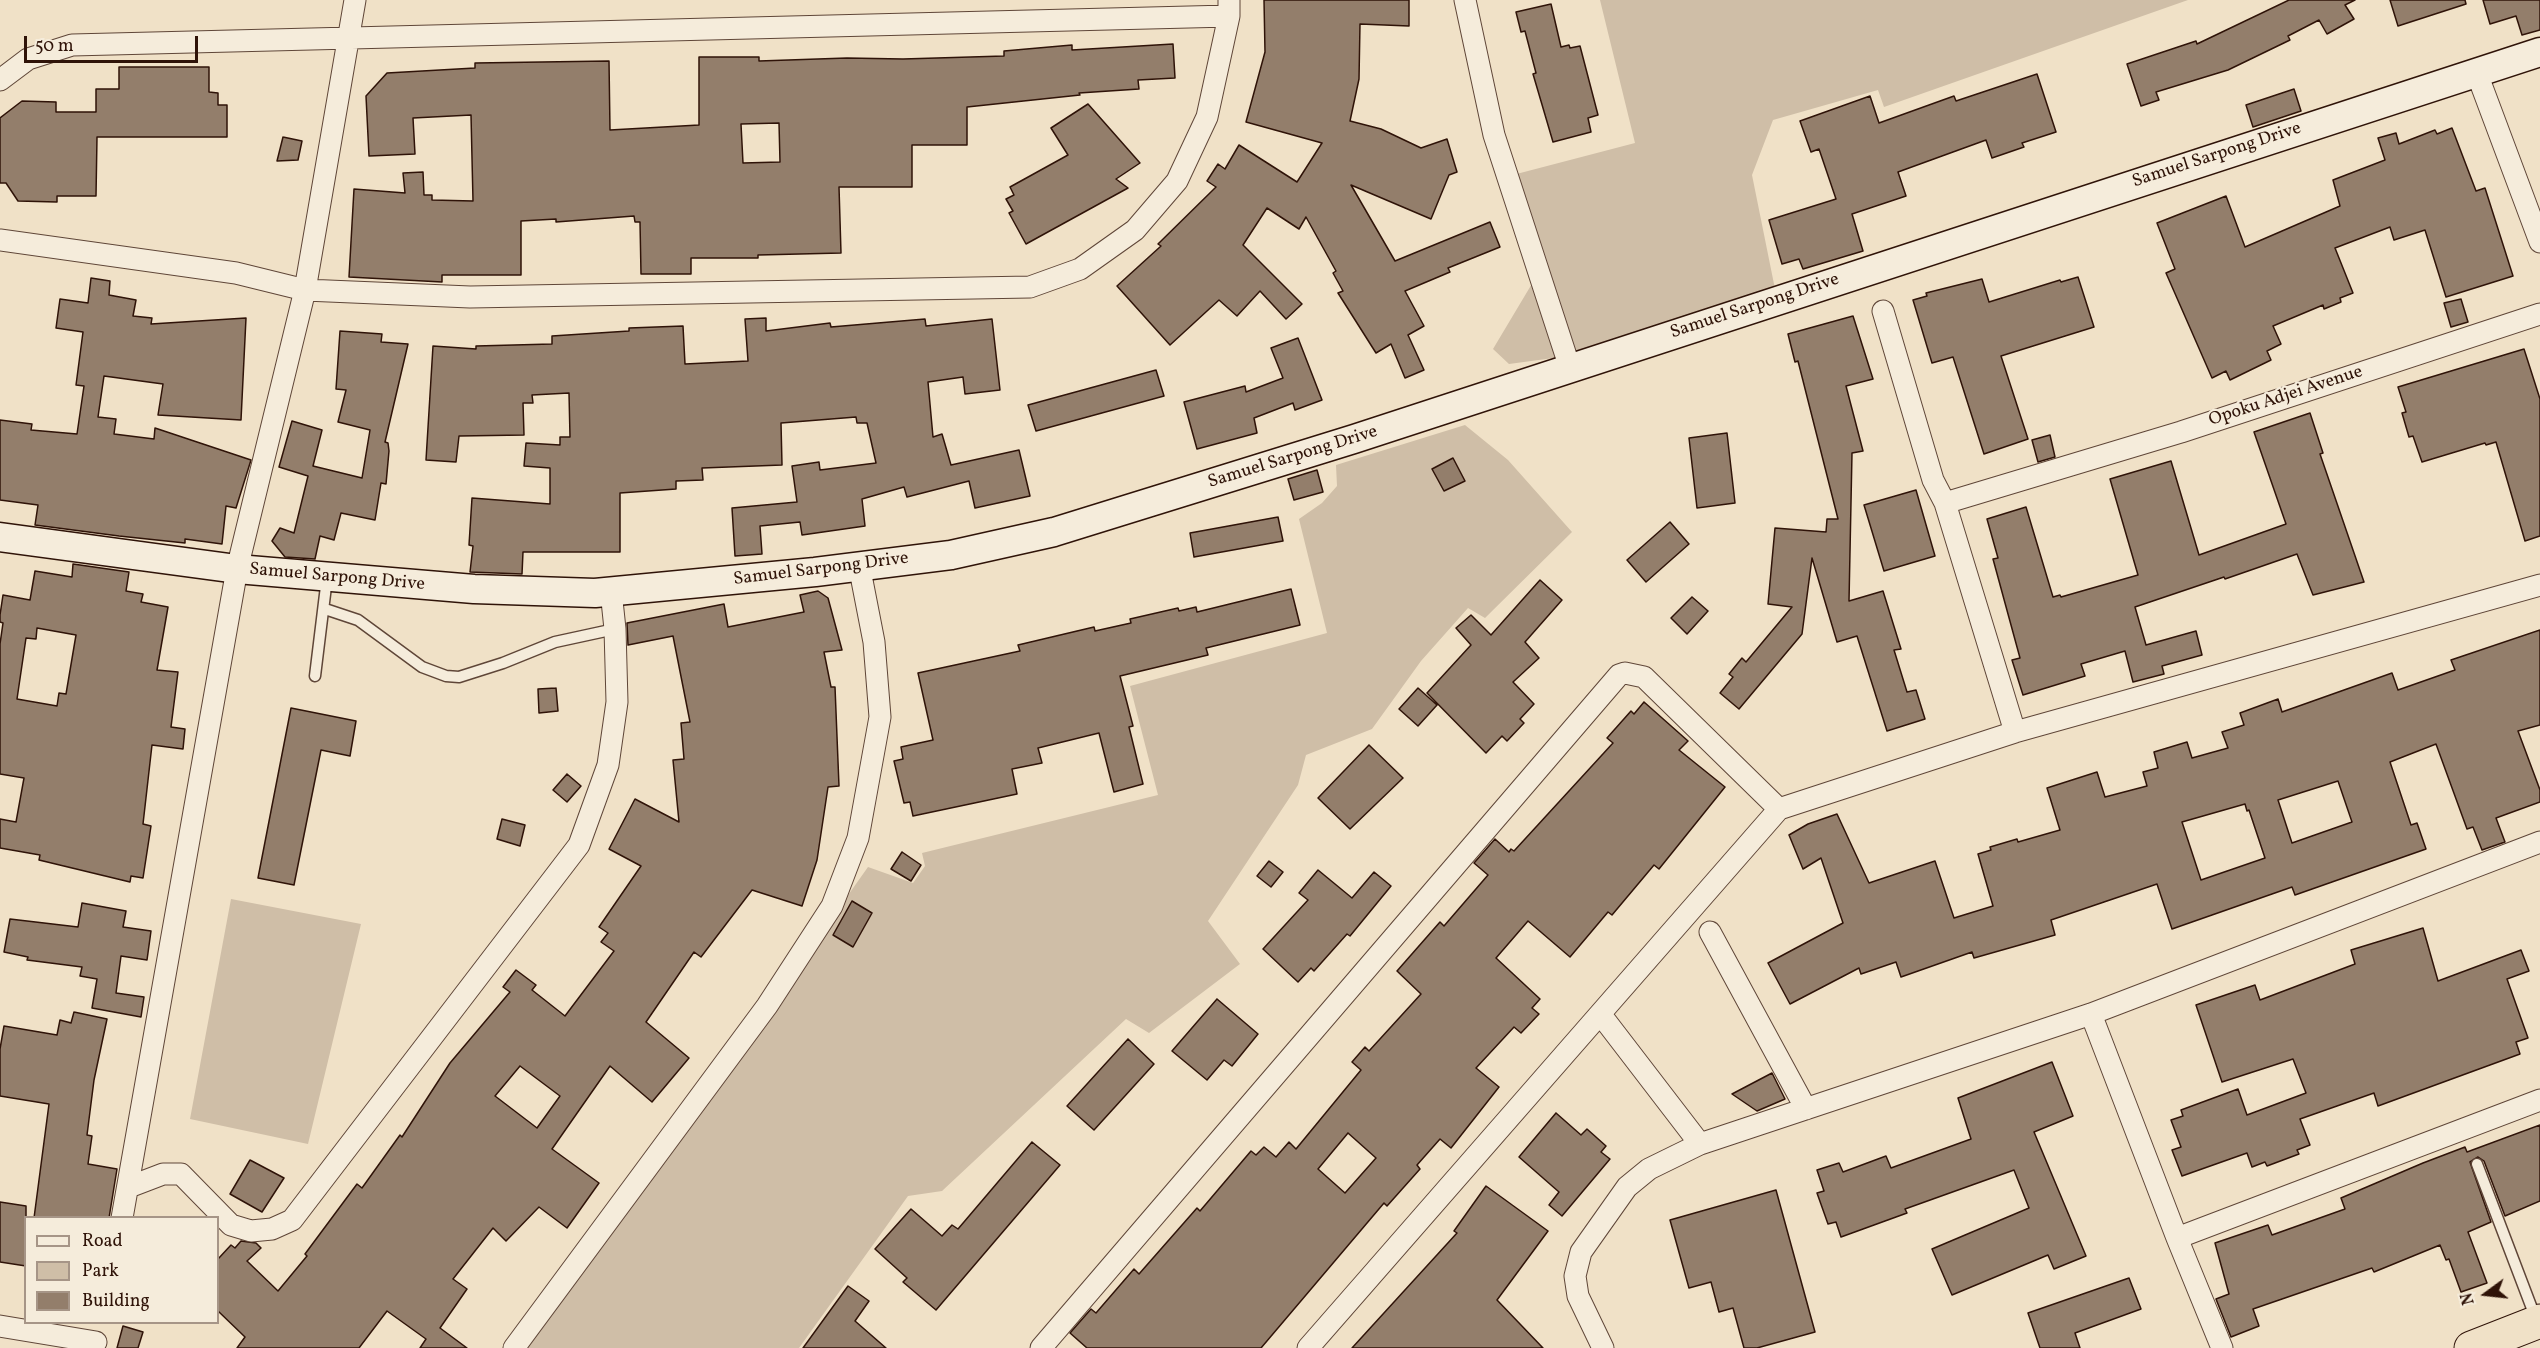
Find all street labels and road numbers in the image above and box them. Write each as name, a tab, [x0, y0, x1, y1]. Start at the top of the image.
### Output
street label: Samuel Sarpong Drive	[2130, 118, 2304, 194]
street label: Samuel Sarpong Drive	[1668, 269, 1842, 345]
street label: Opoku Adjei Avenue	[2206, 362, 2366, 432]
street label: Samuel Sarpong Drive	[1206, 422, 1380, 494]
street label: Samuel Sarpong Drive	[732, 549, 910, 591]
street label: Samuel Sarpong Drive	[248, 560, 426, 596]

